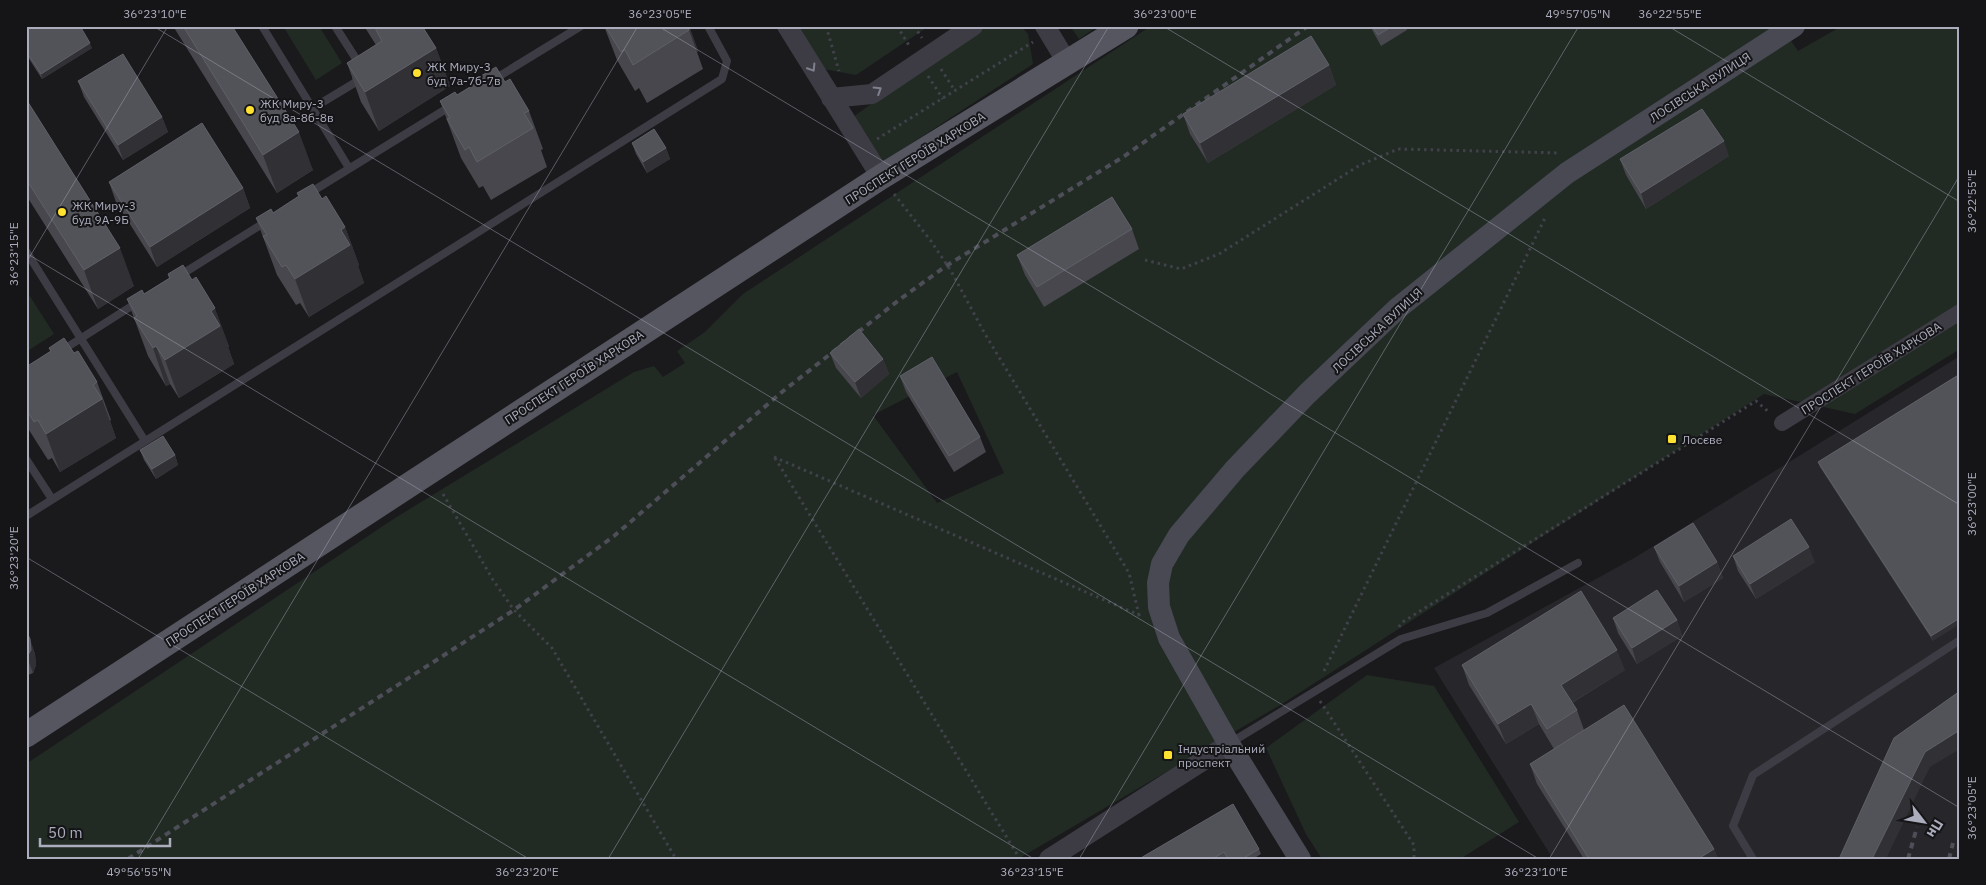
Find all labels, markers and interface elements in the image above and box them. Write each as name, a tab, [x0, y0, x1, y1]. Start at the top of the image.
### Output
text: 36°23'10"E	[123, 6, 187, 21]
text: 36°23'05"E	[628, 6, 692, 21]
text: 36°23'00"E	[1133, 6, 1197, 21]
text: 49°57'05"N	[1545, 6, 1611, 21]
text: 36°22'55"E	[1638, 6, 1702, 21]
street label: ЛОСІВСЬКА ВУЛИЦЯ	[1647, 49, 1753, 125]
place label: ЖК Миру-3 буд 7а-7б-7в	[427, 59, 501, 88]
one-way arrow	[806, 62, 816, 71]
marker: ЖК Миру-3 буд 7а-7б-7в	[411, 67, 423, 79]
one-way arrow	[873, 86, 882, 96]
place label: ЖК Миру-3 буд 8а-8б-8в	[260, 96, 334, 125]
marker: ЖК Миру-3 буд 8а-8б-8в	[244, 104, 256, 116]
street label: ПРОСПЕКТ ГЕРОЇВ ХАРКОВА	[842, 108, 988, 207]
text: 36°22'55"E	[1964, 169, 1979, 233]
place label: ЖК Миру-3 буд 9А-9Б	[72, 198, 136, 227]
marker: ЖК Миру-3 буд 9А-9Б	[56, 206, 68, 218]
text: 36°23'15"E	[6, 222, 21, 286]
street label: ЛОСІВСЬКА ВУЛИЦЯ	[1329, 284, 1425, 376]
street label: ПРОСПЕКТ ГЕРОЇВ ХАРКОВА	[1798, 318, 1944, 417]
street label: ПРОСПЕКТ ГЕРОЇВ ХАРКОВА	[502, 326, 647, 428]
place label: Лосєве	[1682, 432, 1723, 447]
marker: Лосєве	[1666, 433, 1678, 445]
text: 36°23'00"E	[1964, 472, 1979, 536]
text: 36°23'20"E	[6, 526, 21, 590]
street label: ПРОСПЕКТ ГЕРОЇВ ХАРКОВА	[163, 548, 308, 650]
place label: Індустріальний проспект	[1178, 741, 1265, 770]
marker: Індустріальний проспект	[1162, 749, 1174, 761]
text: 36°23'05"E	[1964, 776, 1979, 840]
north arrow	[1898, 798, 1948, 848]
scale bar	[40, 815, 170, 847]
text: Пн	[1923, 816, 1948, 841]
text: 50 m	[48, 823, 83, 842]
text: 49°56'55"N	[106, 864, 172, 879]
text: 36°23'20"E	[495, 864, 559, 879]
text: 36°23'15"E	[1000, 864, 1064, 879]
text: 36°23'10"E	[1504, 864, 1568, 879]

